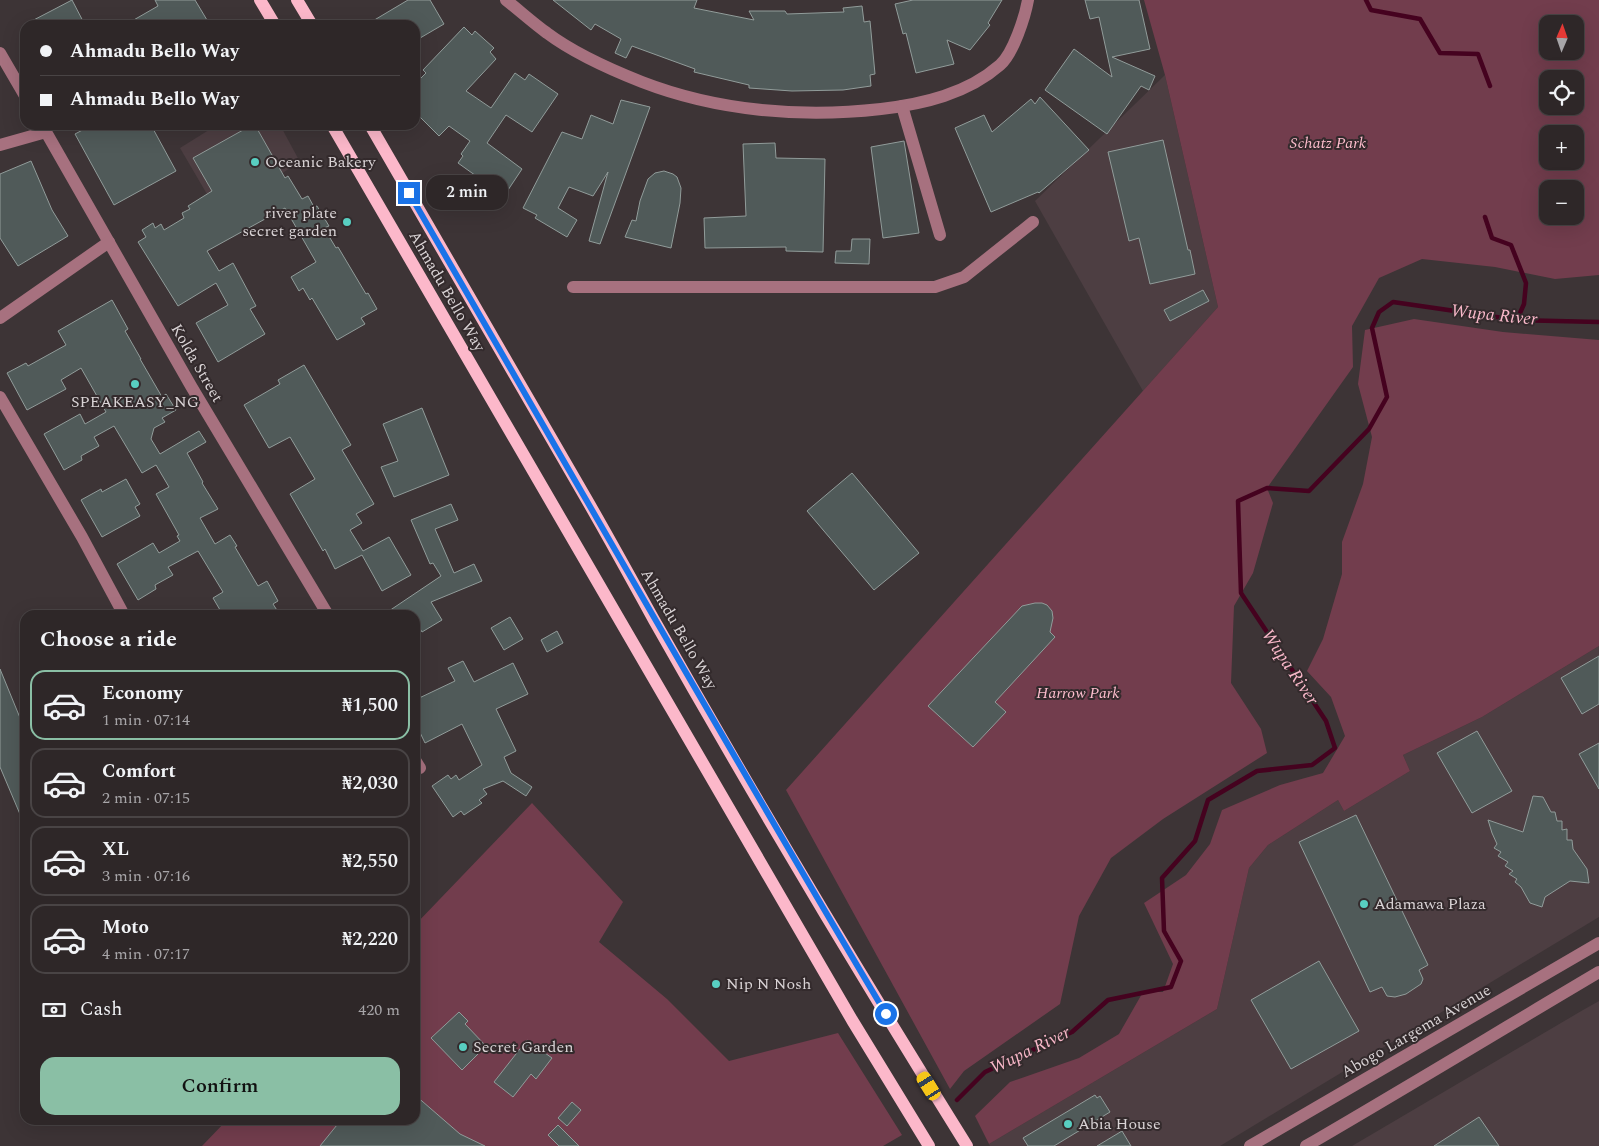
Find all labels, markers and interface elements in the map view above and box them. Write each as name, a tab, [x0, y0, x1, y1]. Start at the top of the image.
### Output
north arrow	[1539, 15, 1584, 60]
map controls	[1539, 15, 1584, 225]
text: Ahmadu Bello Way	[70, 37, 239, 66]
button: locate	[1539, 70, 1584, 115]
text: Ahmadu Bello Way	[70, 85, 239, 114]
button: +	[1539, 125, 1584, 170]
park label: Schatz Park	[1290, 131, 1367, 155]
place label: Oceanic Bakery	[265, 150, 377, 174]
marker: Oceanic Bakery	[249, 156, 261, 168]
callout: 2 min	[426, 176, 509, 210]
text: 2 min	[446, 180, 488, 204]
button: −	[1539, 180, 1584, 225]
route end	[398, 182, 420, 204]
place label: river plate secret garden	[242, 201, 337, 243]
marker: river plate secret garden	[341, 216, 353, 228]
street label: Ahmadu Bello Way	[403, 226, 492, 357]
water label: Wupa River	[1449, 297, 1539, 333]
street label: Kolda Street	[165, 319, 229, 407]
marker: SPEAKEASY_NG	[129, 378, 141, 390]
place label: SPEAKEASY_NG	[71, 390, 199, 414]
street label: Ahmadu Bello Way	[635, 564, 724, 695]
text: Choose a ride	[40, 623, 177, 656]
water label: Wupa River	[1255, 623, 1326, 711]
text: Economy	[102, 679, 183, 708]
park label: Harrow Park	[1036, 681, 1120, 705]
icon: car	[42, 683, 87, 728]
text: ₦1,500	[342, 691, 398, 720]
text: 1 min · 07:14	[102, 708, 190, 732]
text: Comfort	[102, 757, 176, 786]
icon: car	[42, 761, 87, 806]
text: ₦2,030	[342, 769, 398, 798]
text: 2 min · 07:15	[102, 786, 190, 810]
text: XL	[102, 835, 129, 864]
icon: car	[42, 839, 87, 884]
text: ₦2,550	[342, 847, 398, 876]
text: 3 min · 07:16	[102, 864, 190, 888]
place label: Adamawa Plaza	[1374, 892, 1486, 916]
marker: Adamawa Plaza	[1358, 898, 1370, 910]
text: Moto	[102, 913, 149, 942]
icon: car	[42, 917, 87, 962]
text: ₦2,220	[342, 925, 398, 954]
text: 4 min · 07:17	[102, 942, 190, 966]
place label: Nip N Nosh	[726, 972, 811, 996]
marker: Nip N Nosh	[710, 978, 722, 990]
street label: Abogo Largema Avenue	[1337, 978, 1495, 1084]
text: Cash	[80, 995, 122, 1024]
icon: cash	[40, 996, 68, 1024]
text: 420 m	[358, 998, 400, 1022]
route start	[875, 1003, 897, 1025]
water label: Wupa River	[985, 1019, 1076, 1081]
place label: Secret Garden	[473, 1035, 573, 1059]
marker: Secret Garden	[457, 1041, 469, 1053]
button: Confirm	[40, 1057, 400, 1115]
car	[914, 1069, 943, 1103]
place label: Abia House	[1078, 1112, 1161, 1136]
marker: Abia House	[1062, 1118, 1074, 1130]

